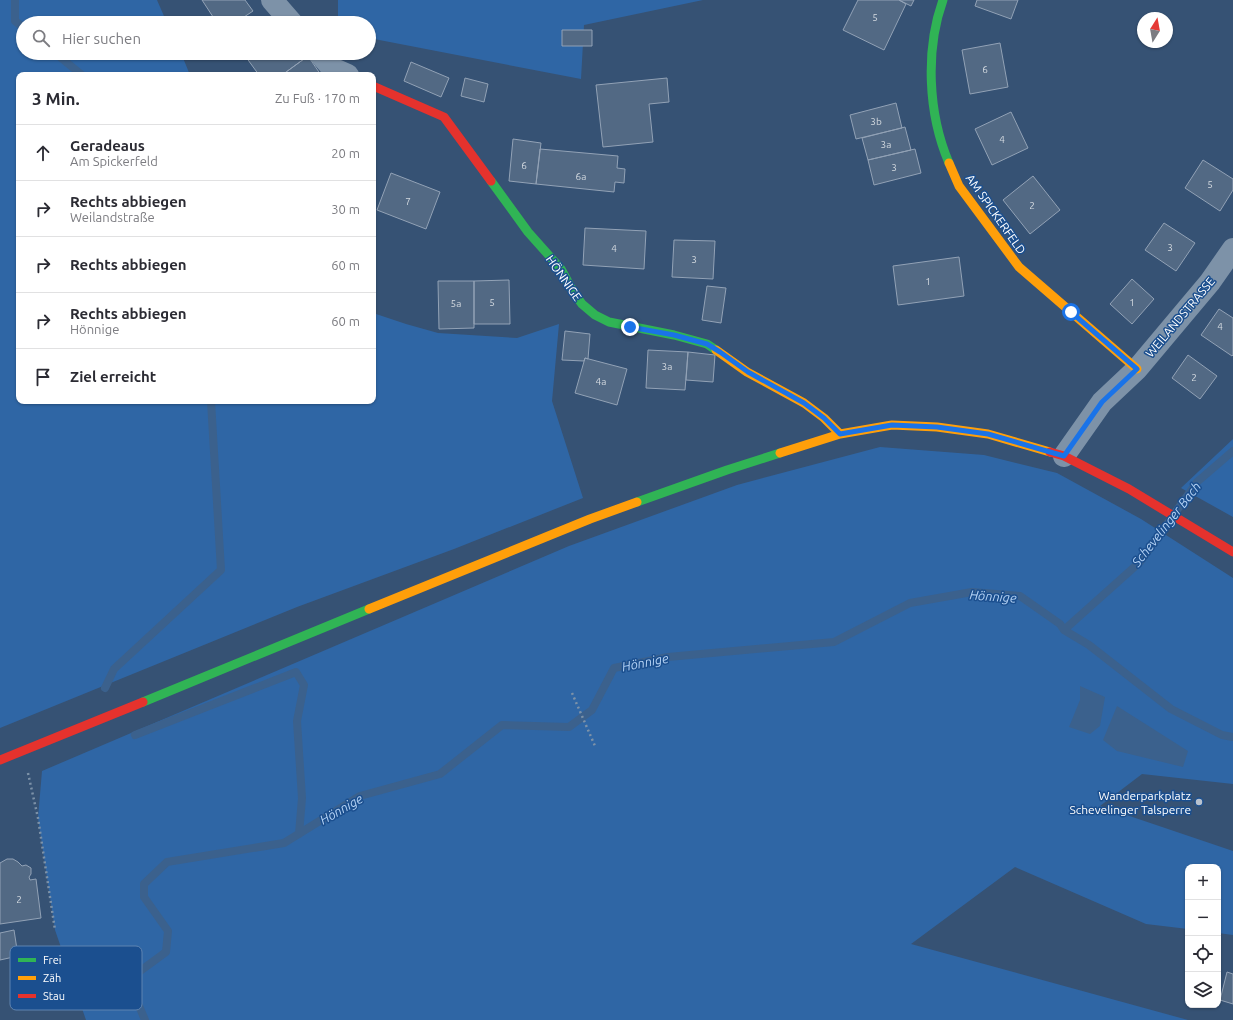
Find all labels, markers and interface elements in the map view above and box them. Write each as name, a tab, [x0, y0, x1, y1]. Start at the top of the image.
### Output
house number: 5	[872, 12, 878, 23]
north arrow	[1137, 12, 1173, 48]
search box	[16, 16, 376, 60]
icon: search	[30, 27, 52, 49]
text: Hier suchen	[62, 30, 141, 47]
house number: 6	[982, 64, 988, 75]
text: 3 Min.	[32, 89, 80, 108]
text: Zu Fuß · 170 m	[275, 91, 360, 105]
house number: 3b	[870, 116, 882, 127]
house number: 4	[999, 134, 1005, 145]
text: Geradeaus	[70, 137, 145, 154]
house number: 3a	[881, 139, 891, 150]
icon: ahead	[32, 142, 54, 164]
text: 20 m	[331, 146, 360, 160]
text: Am Spickerfeld	[70, 154, 158, 168]
house number: 6	[521, 160, 527, 171]
house number: 3	[891, 162, 897, 173]
house number: 6a	[576, 171, 586, 182]
street label: AM SPICKERFELD	[964, 172, 1028, 256]
house number: 5	[1207, 179, 1213, 190]
text: Rechts abbiegen	[70, 193, 187, 210]
house number: 7	[405, 196, 411, 207]
icon: right	[32, 198, 54, 220]
house number: 2	[1029, 200, 1035, 211]
text: 30 m	[331, 202, 360, 216]
text: Weilandstraße	[70, 210, 155, 224]
house number: 3	[1167, 242, 1173, 253]
house number: 4	[611, 243, 617, 254]
street label: HÖNNIGE	[544, 253, 585, 303]
icon: right	[32, 254, 54, 276]
house number: 3	[691, 254, 697, 265]
text: Rechts abbiegen	[70, 256, 187, 273]
text: 60 m	[331, 258, 360, 272]
street label: WEILANDSTRASSE	[1143, 274, 1217, 360]
house number: 1	[925, 276, 931, 287]
house number: 5	[489, 297, 495, 308]
house number: 1	[1129, 297, 1135, 308]
house number: 5a	[451, 298, 461, 309]
route start	[1062, 303, 1080, 321]
text: Rechts abbiegen	[70, 305, 187, 322]
icon: right	[32, 310, 54, 332]
text: 60 m	[331, 314, 360, 328]
route end	[621, 318, 639, 336]
house number: 4	[1217, 321, 1223, 332]
text: Hönnige	[70, 322, 119, 336]
house number: 3a	[662, 361, 672, 372]
icon: arrive	[32, 366, 54, 388]
text: Ziel erreicht	[70, 368, 156, 385]
house number: 2	[1191, 372, 1197, 383]
house number: 4a	[596, 376, 606, 387]
water label: Schevelinger Bach	[1128, 479, 1203, 570]
water label: Hönnige	[969, 587, 1017, 605]
water label: Hönnige	[621, 651, 670, 673]
place label: Wanderparkplatz Schevelinger Talsperre	[1069, 789, 1191, 816]
water label: Hönnige	[317, 791, 365, 827]
marker: Wanderparkplatz Schevelinger Talsperre	[1194, 797, 1204, 807]
map controls	[1185, 864, 1221, 1008]
button: +	[1185, 864, 1221, 900]
house number: 2	[16, 894, 22, 905]
button: −	[1185, 900, 1221, 936]
button: locate	[1185, 936, 1221, 972]
legend	[10, 946, 142, 1010]
text: Frei	[43, 954, 62, 966]
text: Zäh	[43, 972, 61, 984]
button: layers	[1185, 972, 1221, 1008]
text: Stau	[43, 990, 65, 1002]

